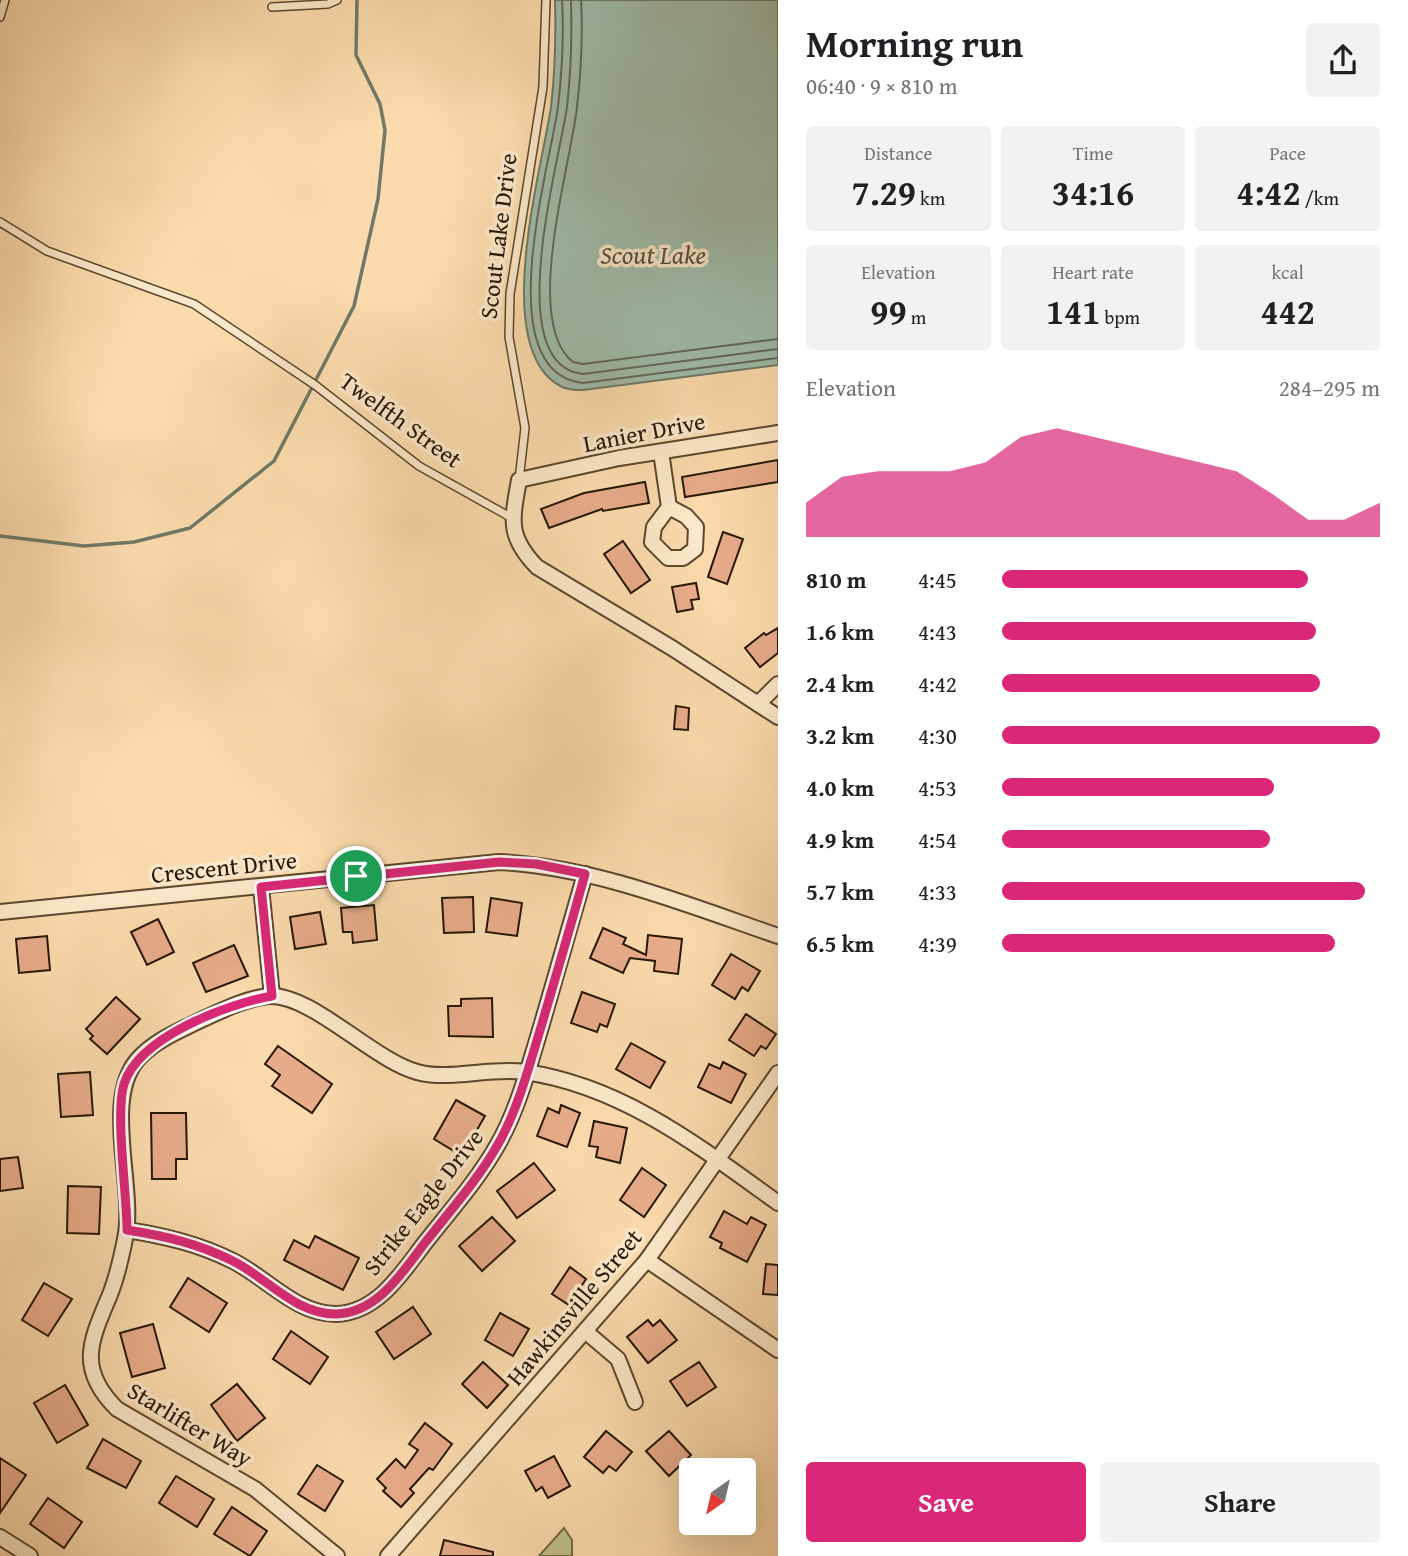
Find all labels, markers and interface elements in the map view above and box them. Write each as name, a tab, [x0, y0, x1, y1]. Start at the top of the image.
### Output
text: Morning run	[806, 15, 1023, 71]
button: share	[1306, 23, 1380, 97]
text: 06:40 · 9 × 810 m	[806, 69, 958, 102]
text: Distance	[864, 139, 932, 167]
text: Time	[1073, 139, 1113, 167]
text: Pace	[1269, 139, 1306, 167]
street label: Scout Lake Drive	[470, 151, 526, 321]
text: 7.29	[852, 167, 916, 218]
text: 34:16	[1052, 167, 1134, 218]
text: 4:42	[1236, 167, 1301, 218]
text: km	[916, 184, 945, 212]
text: /km	[1301, 184, 1339, 212]
water label: Scout Lake	[600, 235, 706, 274]
text: Elevation	[861, 258, 936, 286]
text: Heart rate	[1052, 258, 1134, 286]
text: kcal	[1271, 258, 1304, 286]
text: 99	[870, 286, 907, 337]
text: 141	[1046, 286, 1100, 337]
text: 442	[1260, 286, 1315, 337]
text: m	[907, 303, 926, 331]
text: bpm	[1100, 303, 1140, 331]
street label: Twelfth Street	[333, 364, 470, 477]
text: Elevation	[806, 371, 896, 404]
text: 284–295 m	[1279, 371, 1380, 404]
street label: Lanier Drive	[580, 403, 708, 461]
text: 810 m	[806, 563, 867, 596]
text: 4:45	[918, 563, 957, 596]
text: 1.6 km	[806, 615, 874, 648]
text: 4:43	[918, 615, 957, 648]
text: 2.4 km	[806, 667, 874, 700]
text: 4:42	[918, 667, 957, 700]
text: 3.2 km	[806, 719, 874, 752]
text: 4:30	[918, 719, 957, 752]
text: 4.0 km	[806, 771, 874, 804]
text: 4:53	[918, 771, 957, 804]
text: 4.9 km	[806, 823, 874, 856]
text: 4:54	[918, 823, 957, 856]
street label: Crescent Drive	[149, 842, 299, 892]
pin	[326, 846, 386, 906]
icon: arrive	[337, 857, 375, 895]
text: 5.7 km	[806, 875, 874, 908]
text: 4:33	[918, 875, 957, 908]
text: 6.5 km	[806, 927, 874, 960]
text: 4:39	[918, 927, 957, 960]
street label: Strike Eagle Drive	[355, 1121, 491, 1283]
street label: Hawkinsville Street	[498, 1221, 651, 1393]
street label: Starlifter Way	[121, 1373, 259, 1475]
north arrow	[679, 1458, 756, 1535]
map controls	[679, 1458, 756, 1535]
button: Save	[806, 1462, 1086, 1542]
button: Share	[1100, 1462, 1380, 1542]

